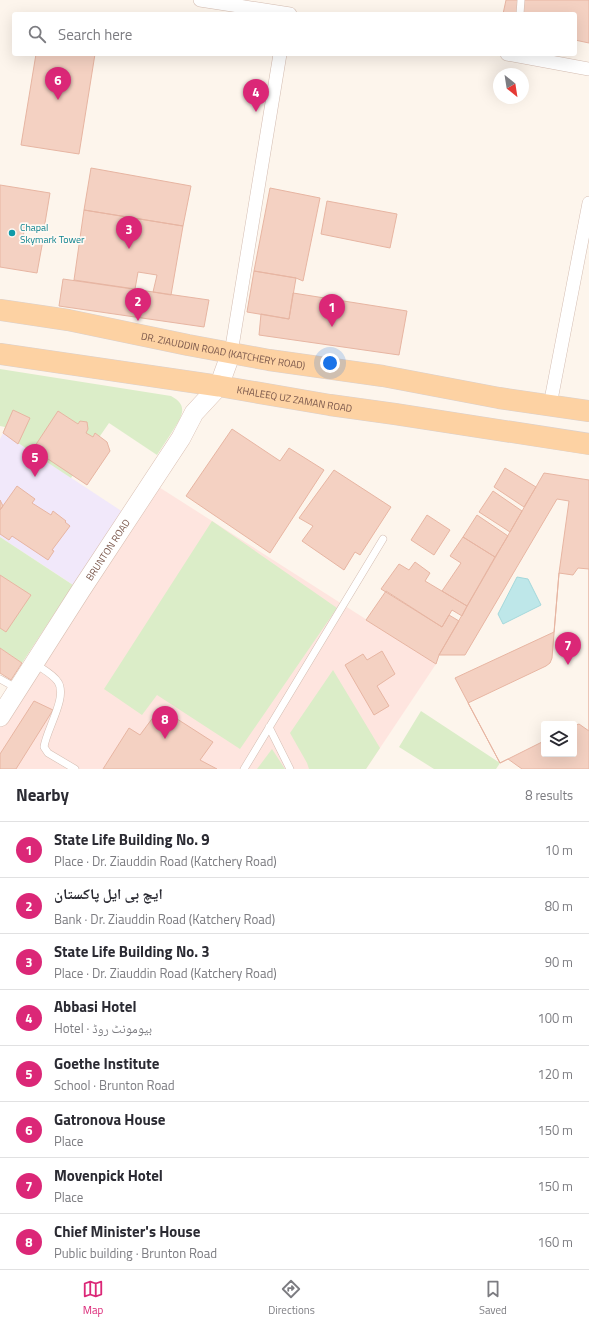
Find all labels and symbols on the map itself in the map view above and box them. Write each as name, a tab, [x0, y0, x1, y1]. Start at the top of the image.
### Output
pin: 6	[45, 67, 71, 100]
north arrow	[493, 68, 529, 104]
pin: 4	[243, 79, 269, 112]
pin: 3	[116, 216, 142, 249]
place label: Chapal Skymark Tower	[20, 220, 85, 247]
marker: Chapal Skymark Tower	[7, 228, 17, 238]
pin: 2	[125, 288, 151, 321]
pin: 1	[319, 294, 345, 327]
street label: DR. ZIAUDDIN ROAD (KATCHERY ROAD)	[140, 328, 307, 373]
your location	[320, 353, 340, 373]
street label: KHALEEQ UZ ZAMAN ROAD	[236, 382, 353, 416]
pin: 5	[22, 444, 48, 477]
street label: BRUNTON ROAD	[82, 516, 134, 584]
pin: 7	[555, 632, 581, 665]
pin: 8	[152, 706, 178, 739]

